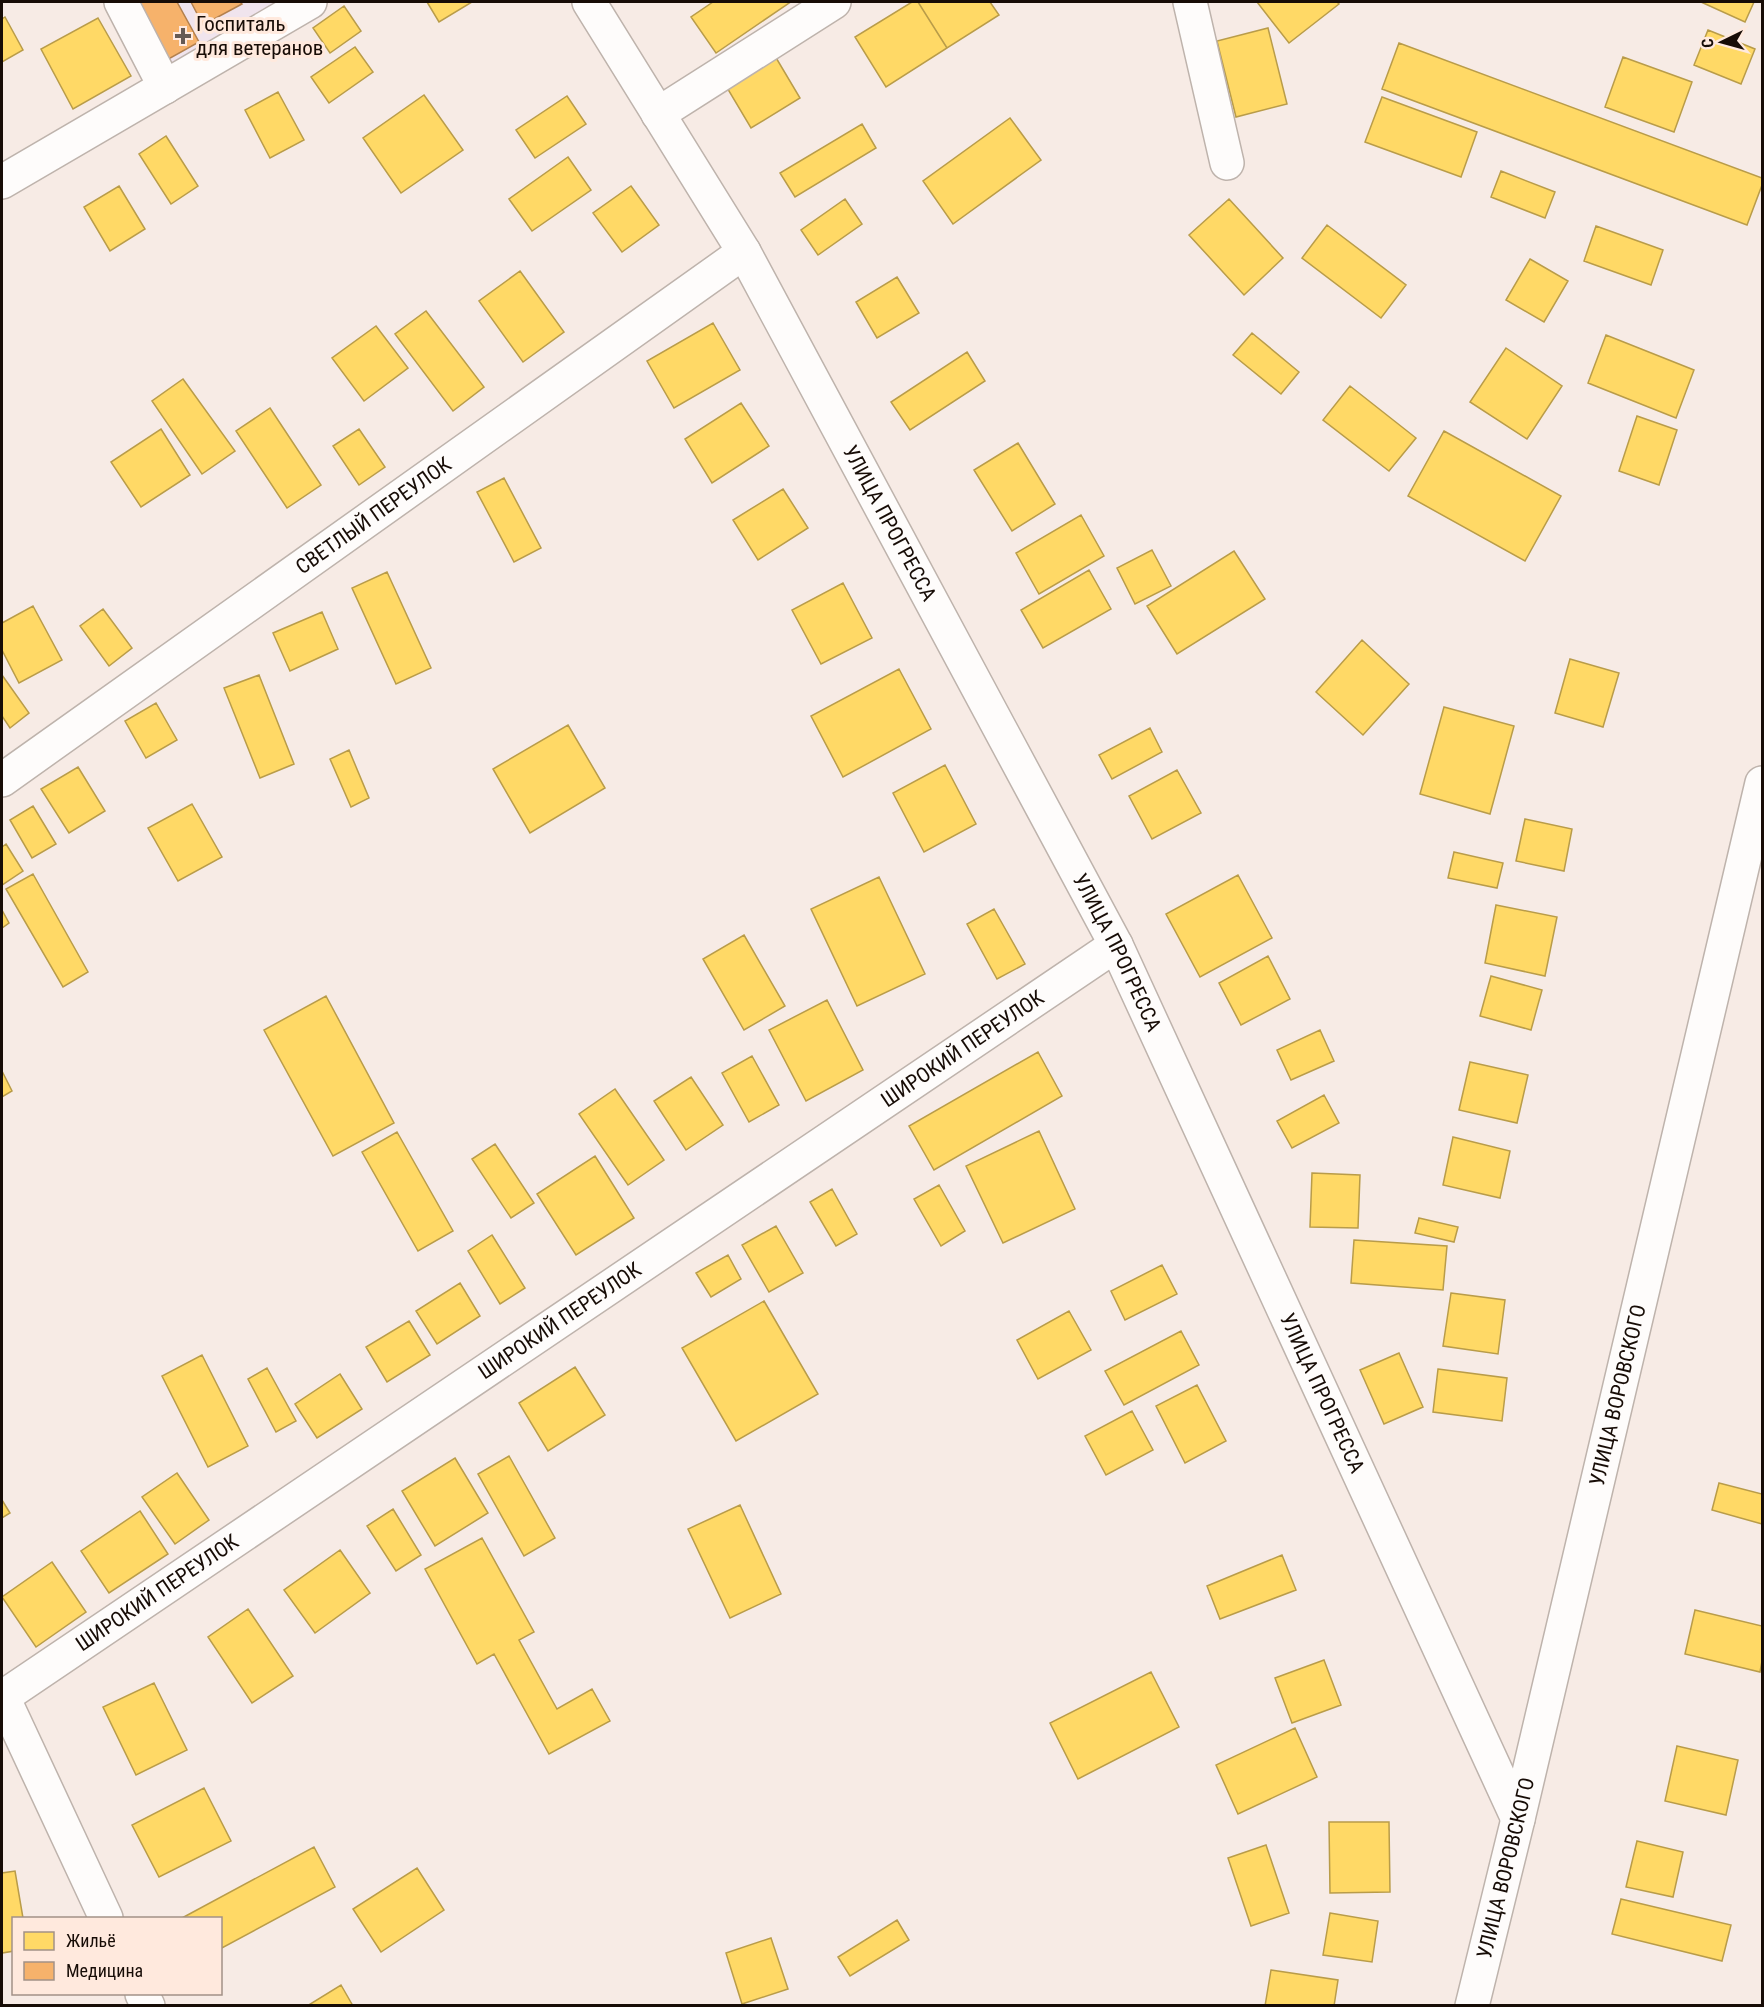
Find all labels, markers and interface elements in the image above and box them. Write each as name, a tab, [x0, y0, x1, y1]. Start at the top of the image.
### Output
place label: Госпиталь для ветеранов	[196, 12, 323, 60]
north arrow	[1692, 12, 1752, 72]
marker: Госпиталь для ветеранов	[174, 27, 192, 45]
text: С	[1698, 38, 1717, 49]
street label: УЛИЦА ПРОГРЕССА	[838, 441, 941, 605]
street label: СВЕТЛЫЙ ПЕРЕУЛОК	[291, 452, 456, 579]
street label: УЛИЦА ПРОГРЕССА	[1068, 870, 1166, 1035]
street label: ШИРОКИЙ ПЕРЕУЛОК	[877, 985, 1049, 1112]
street label: ШИРОКИЙ ПЕРЕУЛОК	[474, 1257, 646, 1384]
street label: УЛИЦА ВОРОВСКОГО	[1585, 1302, 1651, 1488]
street label: УЛИЦА ПРОГРЕССА	[1275, 1310, 1369, 1477]
street label: ШИРОКИЙ ПЕРЕУЛОК	[71, 1529, 243, 1656]
street label: УЛИЦА ВОРОВСКОГО	[1472, 1775, 1539, 1961]
legend	[12, 1917, 222, 1995]
text: Жильё	[66, 1930, 116, 1951]
text: Медицина	[66, 1960, 143, 1981]

